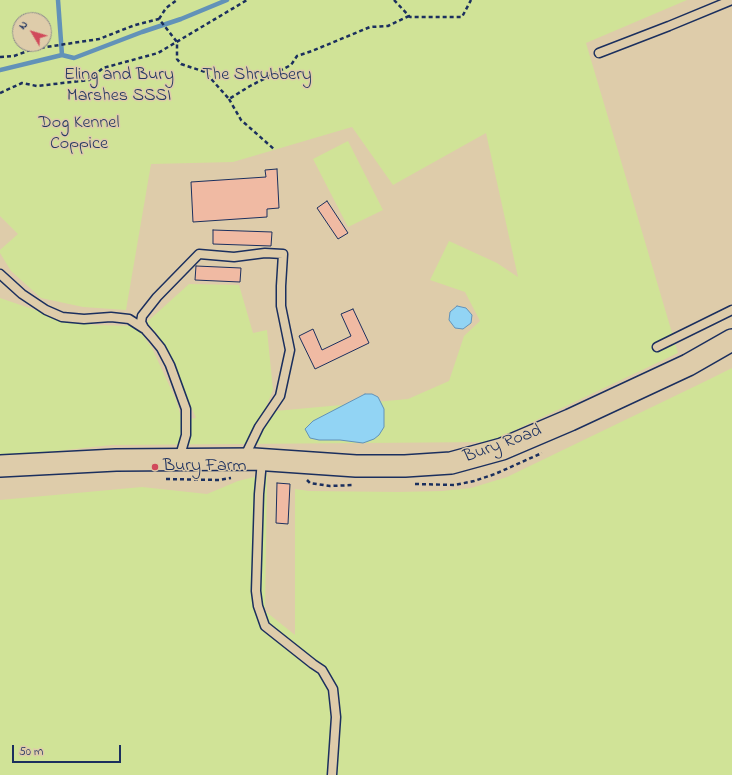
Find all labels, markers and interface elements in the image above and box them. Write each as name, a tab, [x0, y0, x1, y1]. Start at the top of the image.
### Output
north arrow	[12, 12, 52, 52]
text: N	[15, 17, 32, 33]
park label: Eling and Bury Marshes SSSI	[64, 65, 174, 108]
park label: The Shrubbery	[202, 65, 312, 87]
park label: Dog Kennel Coppice	[39, 113, 119, 156]
street label: Bury Road	[461, 421, 545, 469]
place label: Bury Farm	[163, 456, 246, 478]
marker: Bury Farm	[150, 462, 160, 472]
scale bar	[14, 737, 123, 763]
text: 50 m	[19, 743, 43, 761]

